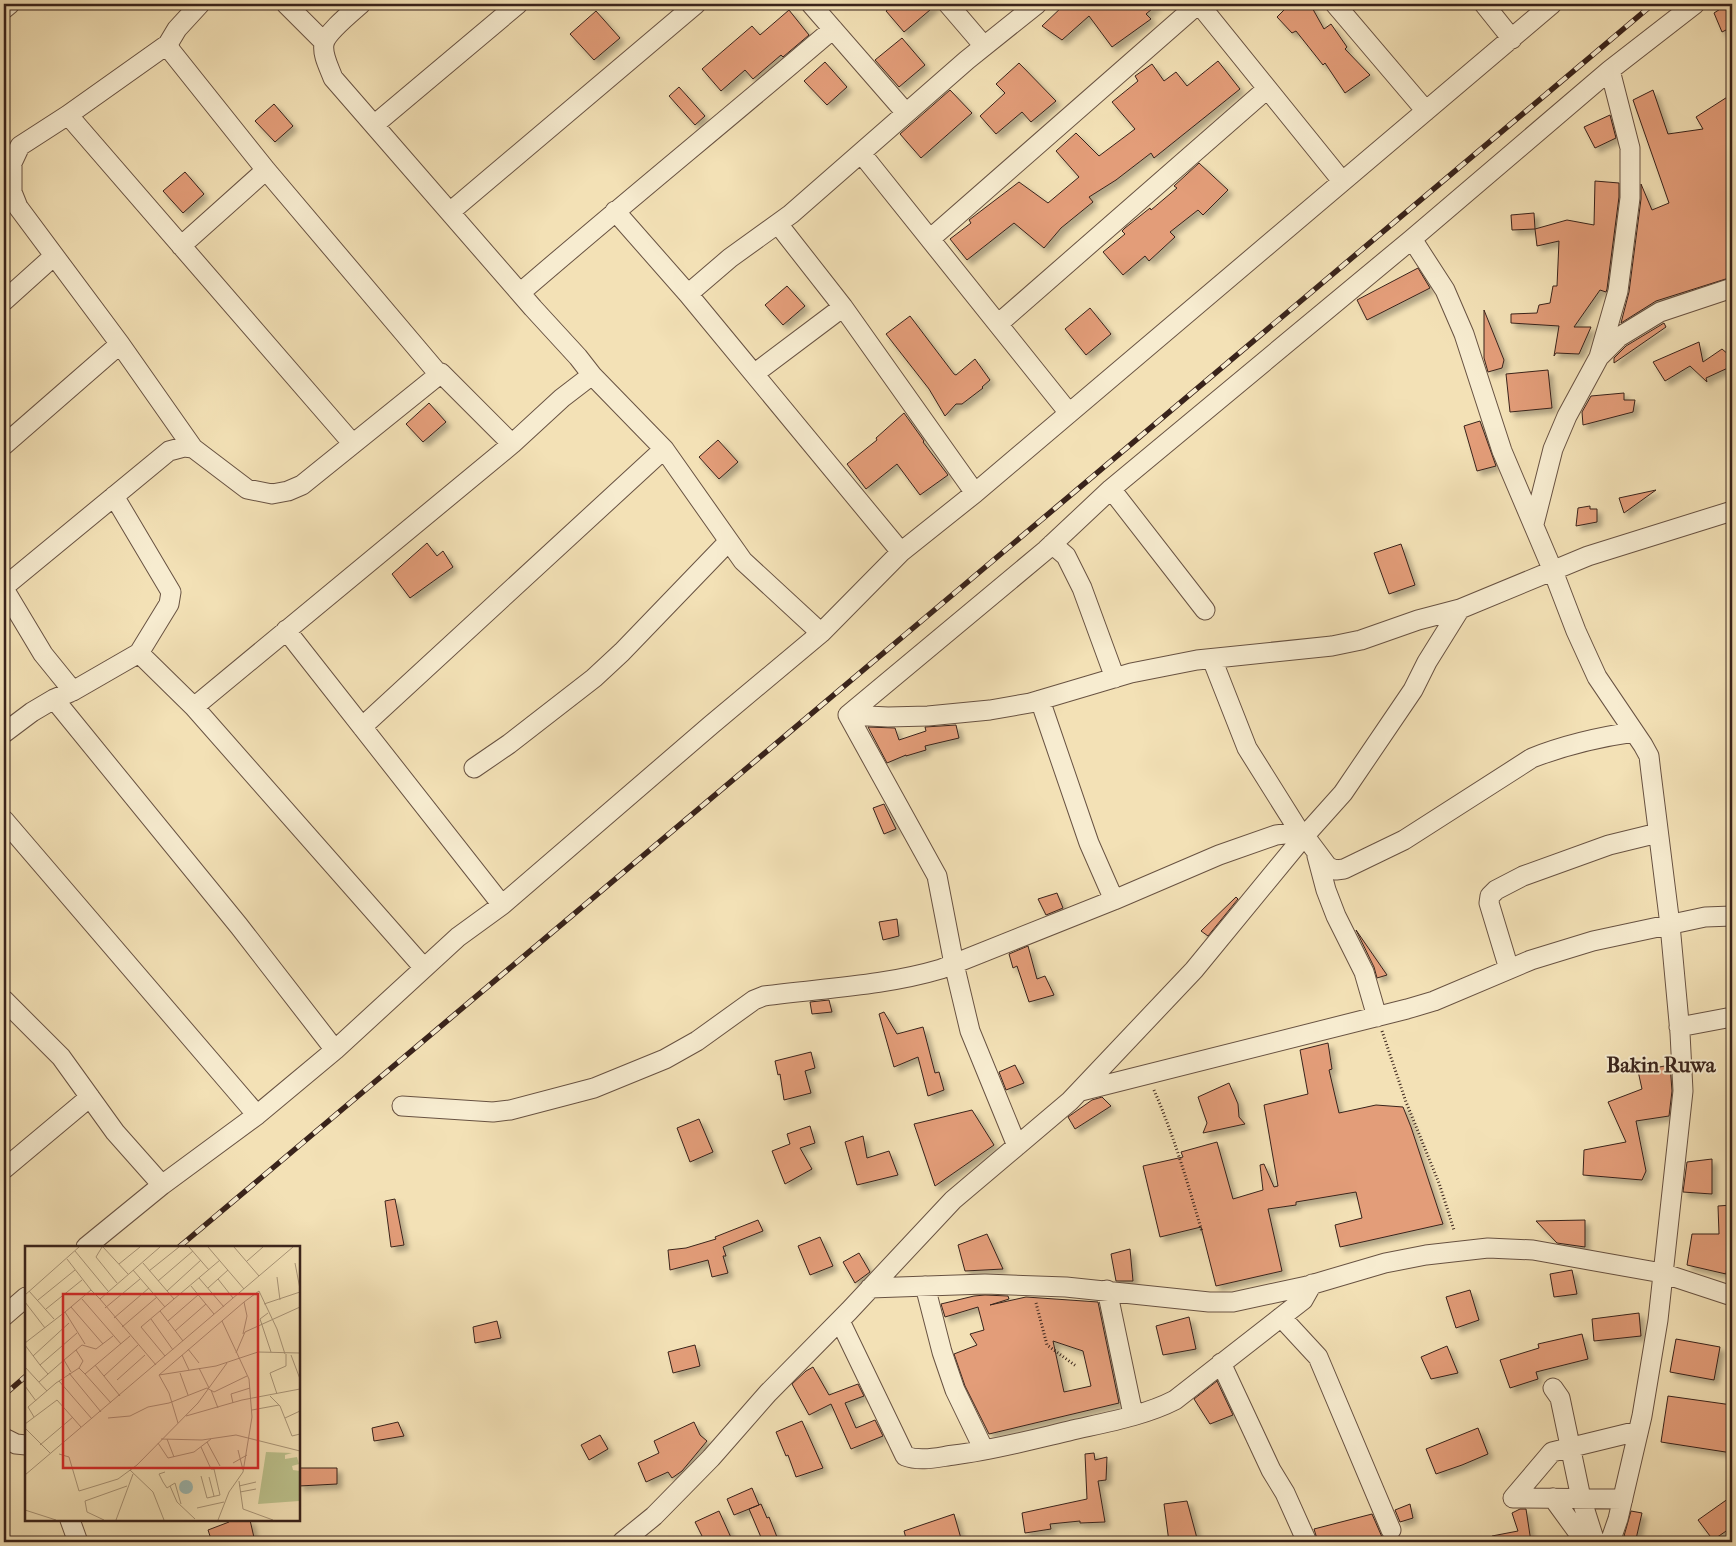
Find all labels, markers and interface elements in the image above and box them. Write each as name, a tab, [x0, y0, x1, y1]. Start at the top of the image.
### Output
district label: Bakin Ruwa	[1607, 1053, 1717, 1077]
inset map	[25, 1246, 300, 1521]

